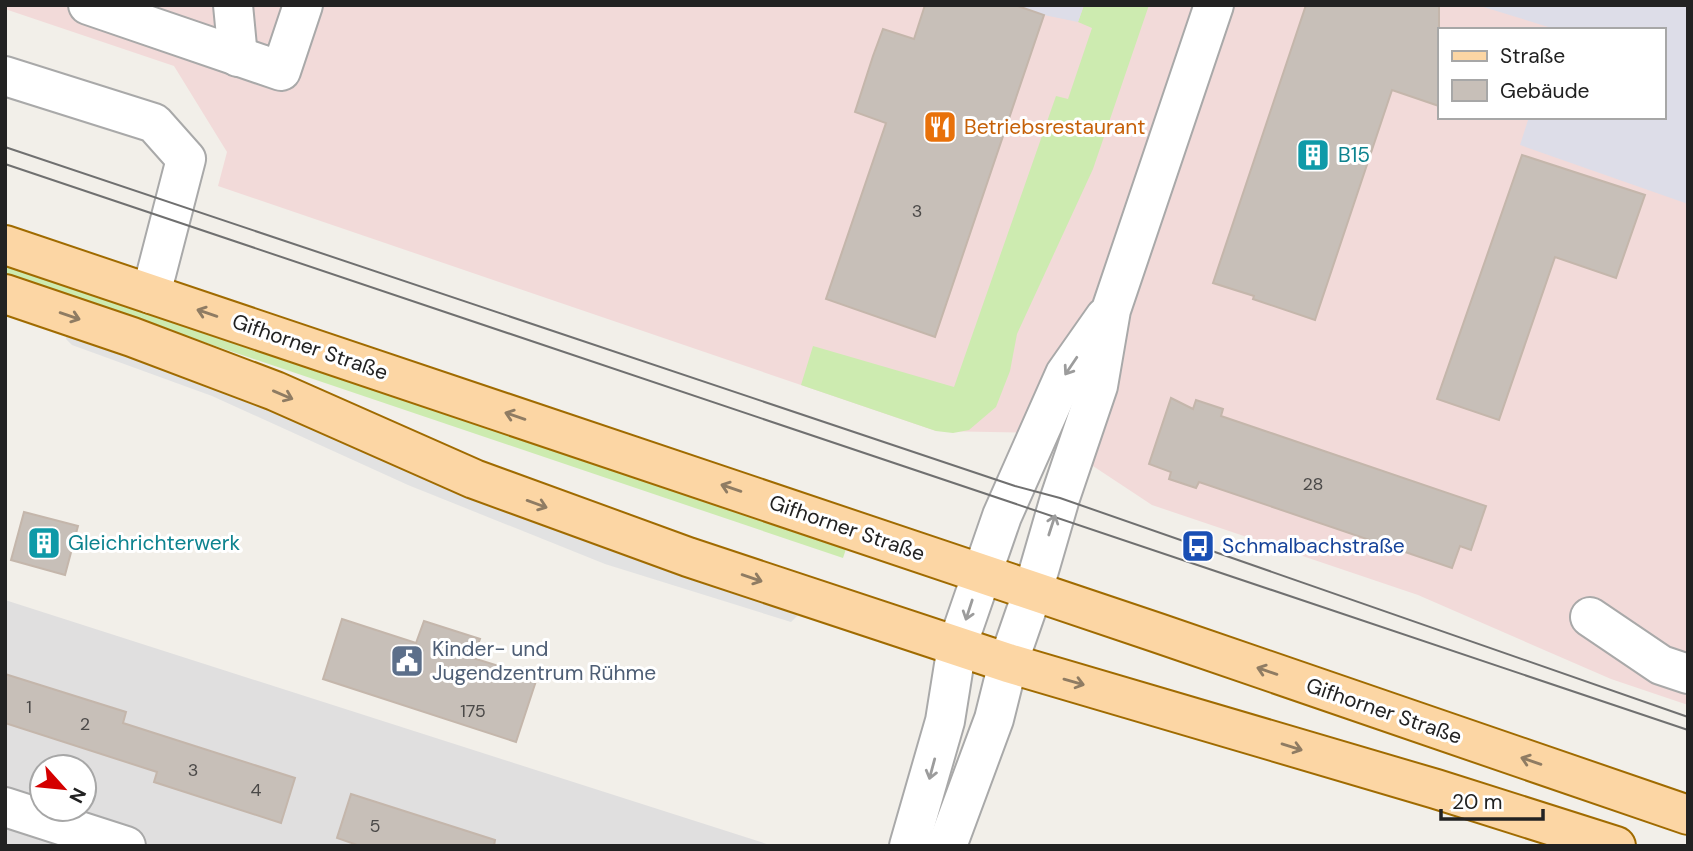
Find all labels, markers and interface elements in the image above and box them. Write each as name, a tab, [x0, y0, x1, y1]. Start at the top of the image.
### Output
legend	[1438, 28, 1665, 119]
text: Straße	[1500, 42, 1565, 70]
text: Gebäude	[1500, 77, 1590, 105]
restaurant icon: Betriebsrestaurant	[921, 108, 959, 146]
place label: Betriebsrestaurant	[964, 113, 1145, 141]
building icon: B15	[1294, 136, 1332, 174]
place label: B15	[1338, 141, 1370, 169]
house number: 3	[912, 199, 922, 223]
one-way arrow	[196, 306, 218, 318]
street label: Gifhorner Straße	[228, 307, 392, 387]
one-way arrow	[58, 311, 80, 323]
one-way arrow	[1064, 356, 1078, 375]
one-way arrow	[272, 389, 293, 402]
one-way arrow	[505, 409, 527, 421]
house number: 28	[1302, 472, 1324, 496]
one-way arrow	[721, 481, 743, 493]
street label: Gifhorner Straße	[765, 488, 929, 568]
one-way arrow	[526, 499, 548, 511]
one-way arrow	[1047, 515, 1059, 537]
building icon: Gleichrichterwerk	[25, 524, 63, 562]
bus stop icon: Schmalbachstraße	[1179, 527, 1217, 565]
place label: Gleichrichterwerk	[68, 529, 241, 557]
place label: Schmalbachstraße	[1222, 532, 1405, 560]
one-way arrow	[741, 573, 763, 585]
one-way arrow	[962, 599, 974, 621]
place label: Kinder- und Jugendzentrum Rühme	[432, 635, 656, 687]
public building icon: Kinder- und Jugendzentrum Rühme	[388, 642, 426, 680]
one-way arrow	[1257, 664, 1279, 676]
street label: Gifhorner Straße	[1302, 671, 1466, 751]
one-way arrow	[1063, 677, 1085, 690]
house number: 1	[26, 695, 32, 719]
house number: 175	[460, 699, 486, 723]
house number: 2	[80, 712, 90, 736]
one-way arrow	[1281, 741, 1303, 754]
north arrow	[28, 753, 98, 823]
one-way arrow	[1520, 754, 1542, 766]
house number: 3	[188, 758, 198, 782]
one-way arrow	[925, 758, 938, 780]
house number: 4	[251, 778, 262, 802]
scale bar	[1441, 778, 1542, 822]
text: N	[63, 784, 92, 807]
text: 20 m	[1452, 788, 1503, 816]
house number: 5	[370, 814, 380, 838]

